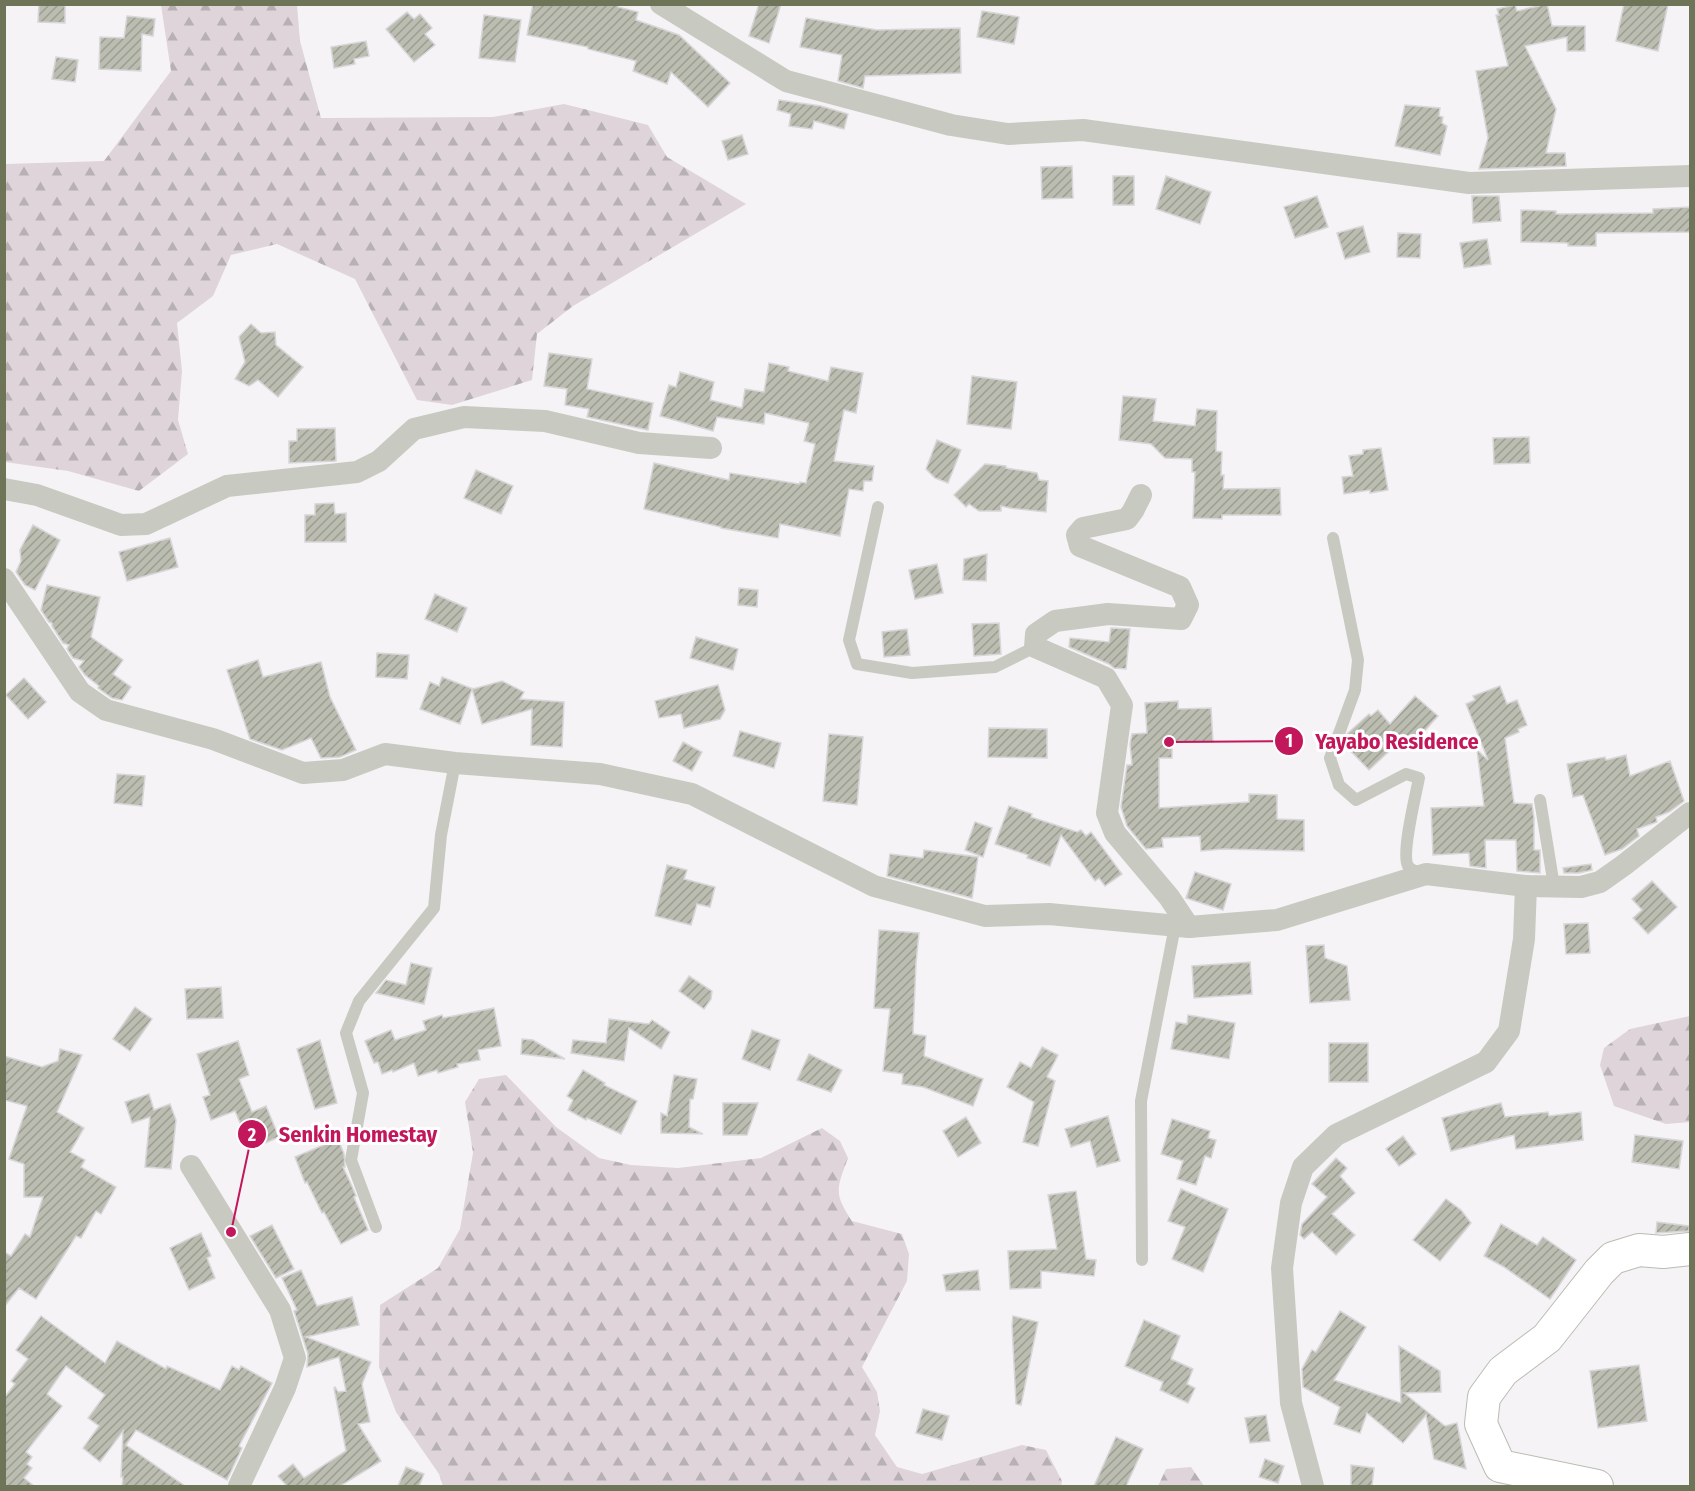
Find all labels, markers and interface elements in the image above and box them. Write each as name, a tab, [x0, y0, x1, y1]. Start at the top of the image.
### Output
callout: Yayabo Residence	[1274, 721, 1491, 761]
text: Yayabo Residence	[1314, 728, 1479, 755]
text: 1	[1285, 730, 1293, 752]
callout: Senkin Homestay	[237, 1114, 449, 1154]
text: Senkin Homestay	[279, 1121, 438, 1148]
text: 2	[247, 1124, 256, 1146]

